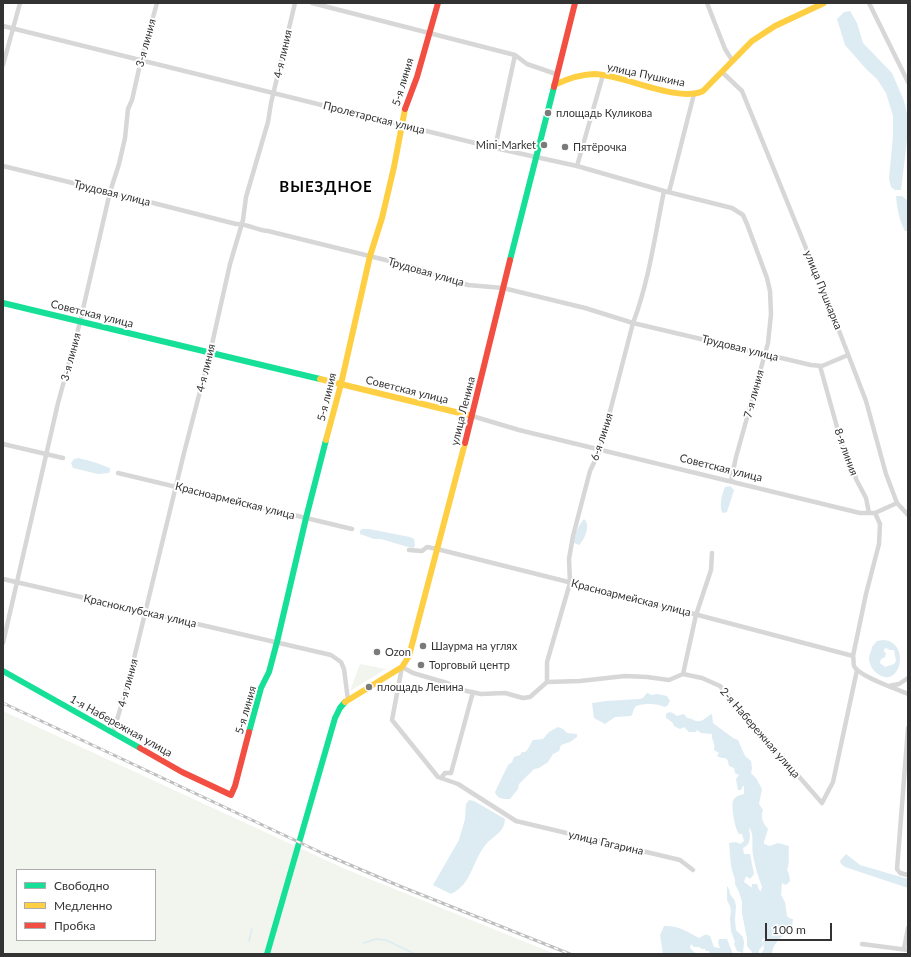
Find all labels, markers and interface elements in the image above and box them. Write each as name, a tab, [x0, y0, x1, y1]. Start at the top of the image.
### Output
street label: 3-я линия	[133, 17, 159, 69]
street label: 4-я линия	[271, 28, 295, 80]
street label: 5-я линия	[389, 56, 417, 108]
street label: улица Пушкина	[606, 60, 686, 90]
street label: Пролетарская улица	[322, 99, 426, 137]
place label: площадь Куликова	[556, 106, 652, 120]
marker: площадь Куликова	[543, 108, 553, 118]
place label: Mini-Market	[476, 138, 536, 152]
marker: Mini-Market	[539, 140, 549, 150]
place label: Пятёрочка	[573, 140, 627, 154]
marker: Пятёрочка	[560, 142, 570, 152]
street label: Трудовая улица	[72, 177, 152, 209]
district label: ВЫЕЗДНОЕ	[279, 178, 373, 196]
street label: улица Пушкарка	[801, 249, 845, 331]
street label: Трудовая улица	[386, 255, 466, 289]
street label: Советская улица	[49, 297, 135, 331]
street label: 3-я линия	[58, 331, 84, 383]
street label: Трудовая улица	[700, 332, 780, 364]
street label: 4-я линия	[194, 342, 218, 394]
street label: 7-я линия	[741, 368, 767, 420]
street label: 5-я линия	[315, 371, 339, 423]
street label: Советская улица	[364, 373, 450, 407]
street label: улица Ленина	[448, 375, 478, 447]
street label: 6-я линия	[588, 411, 616, 463]
street label: 8-я линия	[831, 427, 861, 477]
street label: Советская улица	[678, 451, 764, 485]
street label: Красноармейская улица	[174, 480, 296, 522]
street label: Красноармейская улица	[570, 577, 692, 619]
street label: Красноклубская улица	[82, 592, 198, 630]
place label: Шаурма на углях	[431, 639, 517, 653]
marker: Шаурма на углях	[418, 641, 428, 651]
place label: Ozon	[385, 645, 411, 659]
marker: Ozon	[372, 647, 382, 657]
street label: 4-я линия	[115, 657, 141, 709]
place label: Торговый центр	[429, 658, 510, 672]
marker: Торговый центр	[416, 660, 426, 670]
place label: площадь Ленина	[377, 680, 464, 694]
marker: площадь Ленина	[364, 682, 374, 692]
street label: 5-я линия	[233, 684, 259, 736]
street label: 2-я Набережная улица	[717, 685, 803, 781]
street label: 1-я Набережная улица	[67, 692, 175, 760]
street label: улица Гагарина	[567, 828, 645, 858]
legend	[16, 869, 156, 941]
text: Свободно	[54, 878, 109, 893]
text: Медленно	[54, 898, 112, 913]
scale bar	[767, 915, 834, 941]
text: Пробка	[54, 918, 95, 933]
text: 100 m	[772, 922, 806, 937]

